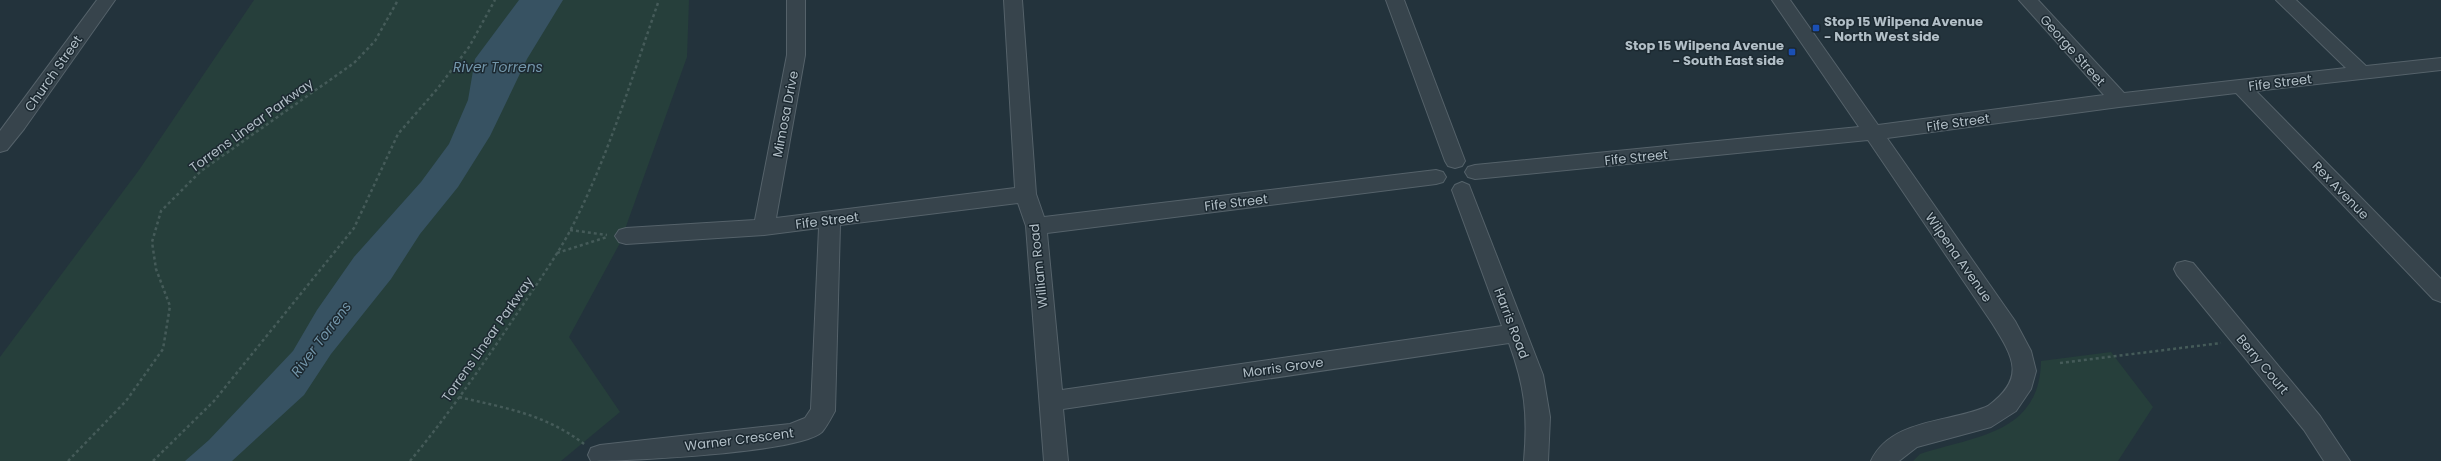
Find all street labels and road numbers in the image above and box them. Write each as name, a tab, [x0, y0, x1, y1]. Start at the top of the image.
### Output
street label: George Street	[2036, 11, 2110, 90]
street label: Church Street	[20, 31, 87, 115]
street label: Mimosa Drive	[768, 69, 803, 159]
street label: Fife Street	[2247, 69, 2313, 96]
street label: Torrens Linear Parkway	[186, 74, 318, 177]
street label: Fife Street	[1925, 109, 1991, 136]
street label: Fife Street	[1603, 145, 1669, 170]
street label: Rex Avenue	[2308, 157, 2373, 224]
street label: Fife Street	[1203, 189, 1269, 216]
street label: Fife Street	[794, 207, 860, 234]
street label: Wilpena Avenue	[1921, 209, 1997, 306]
street label: William Road	[1025, 223, 1052, 309]
street label: Torrens Linear Parkway	[437, 272, 538, 406]
street label: Harris Road	[1489, 285, 1534, 361]
street label: Berry Court	[2232, 330, 2293, 399]
street label: Morris Grove	[1241, 352, 1325, 383]
street label: Warner Crescent	[683, 423, 795, 456]

